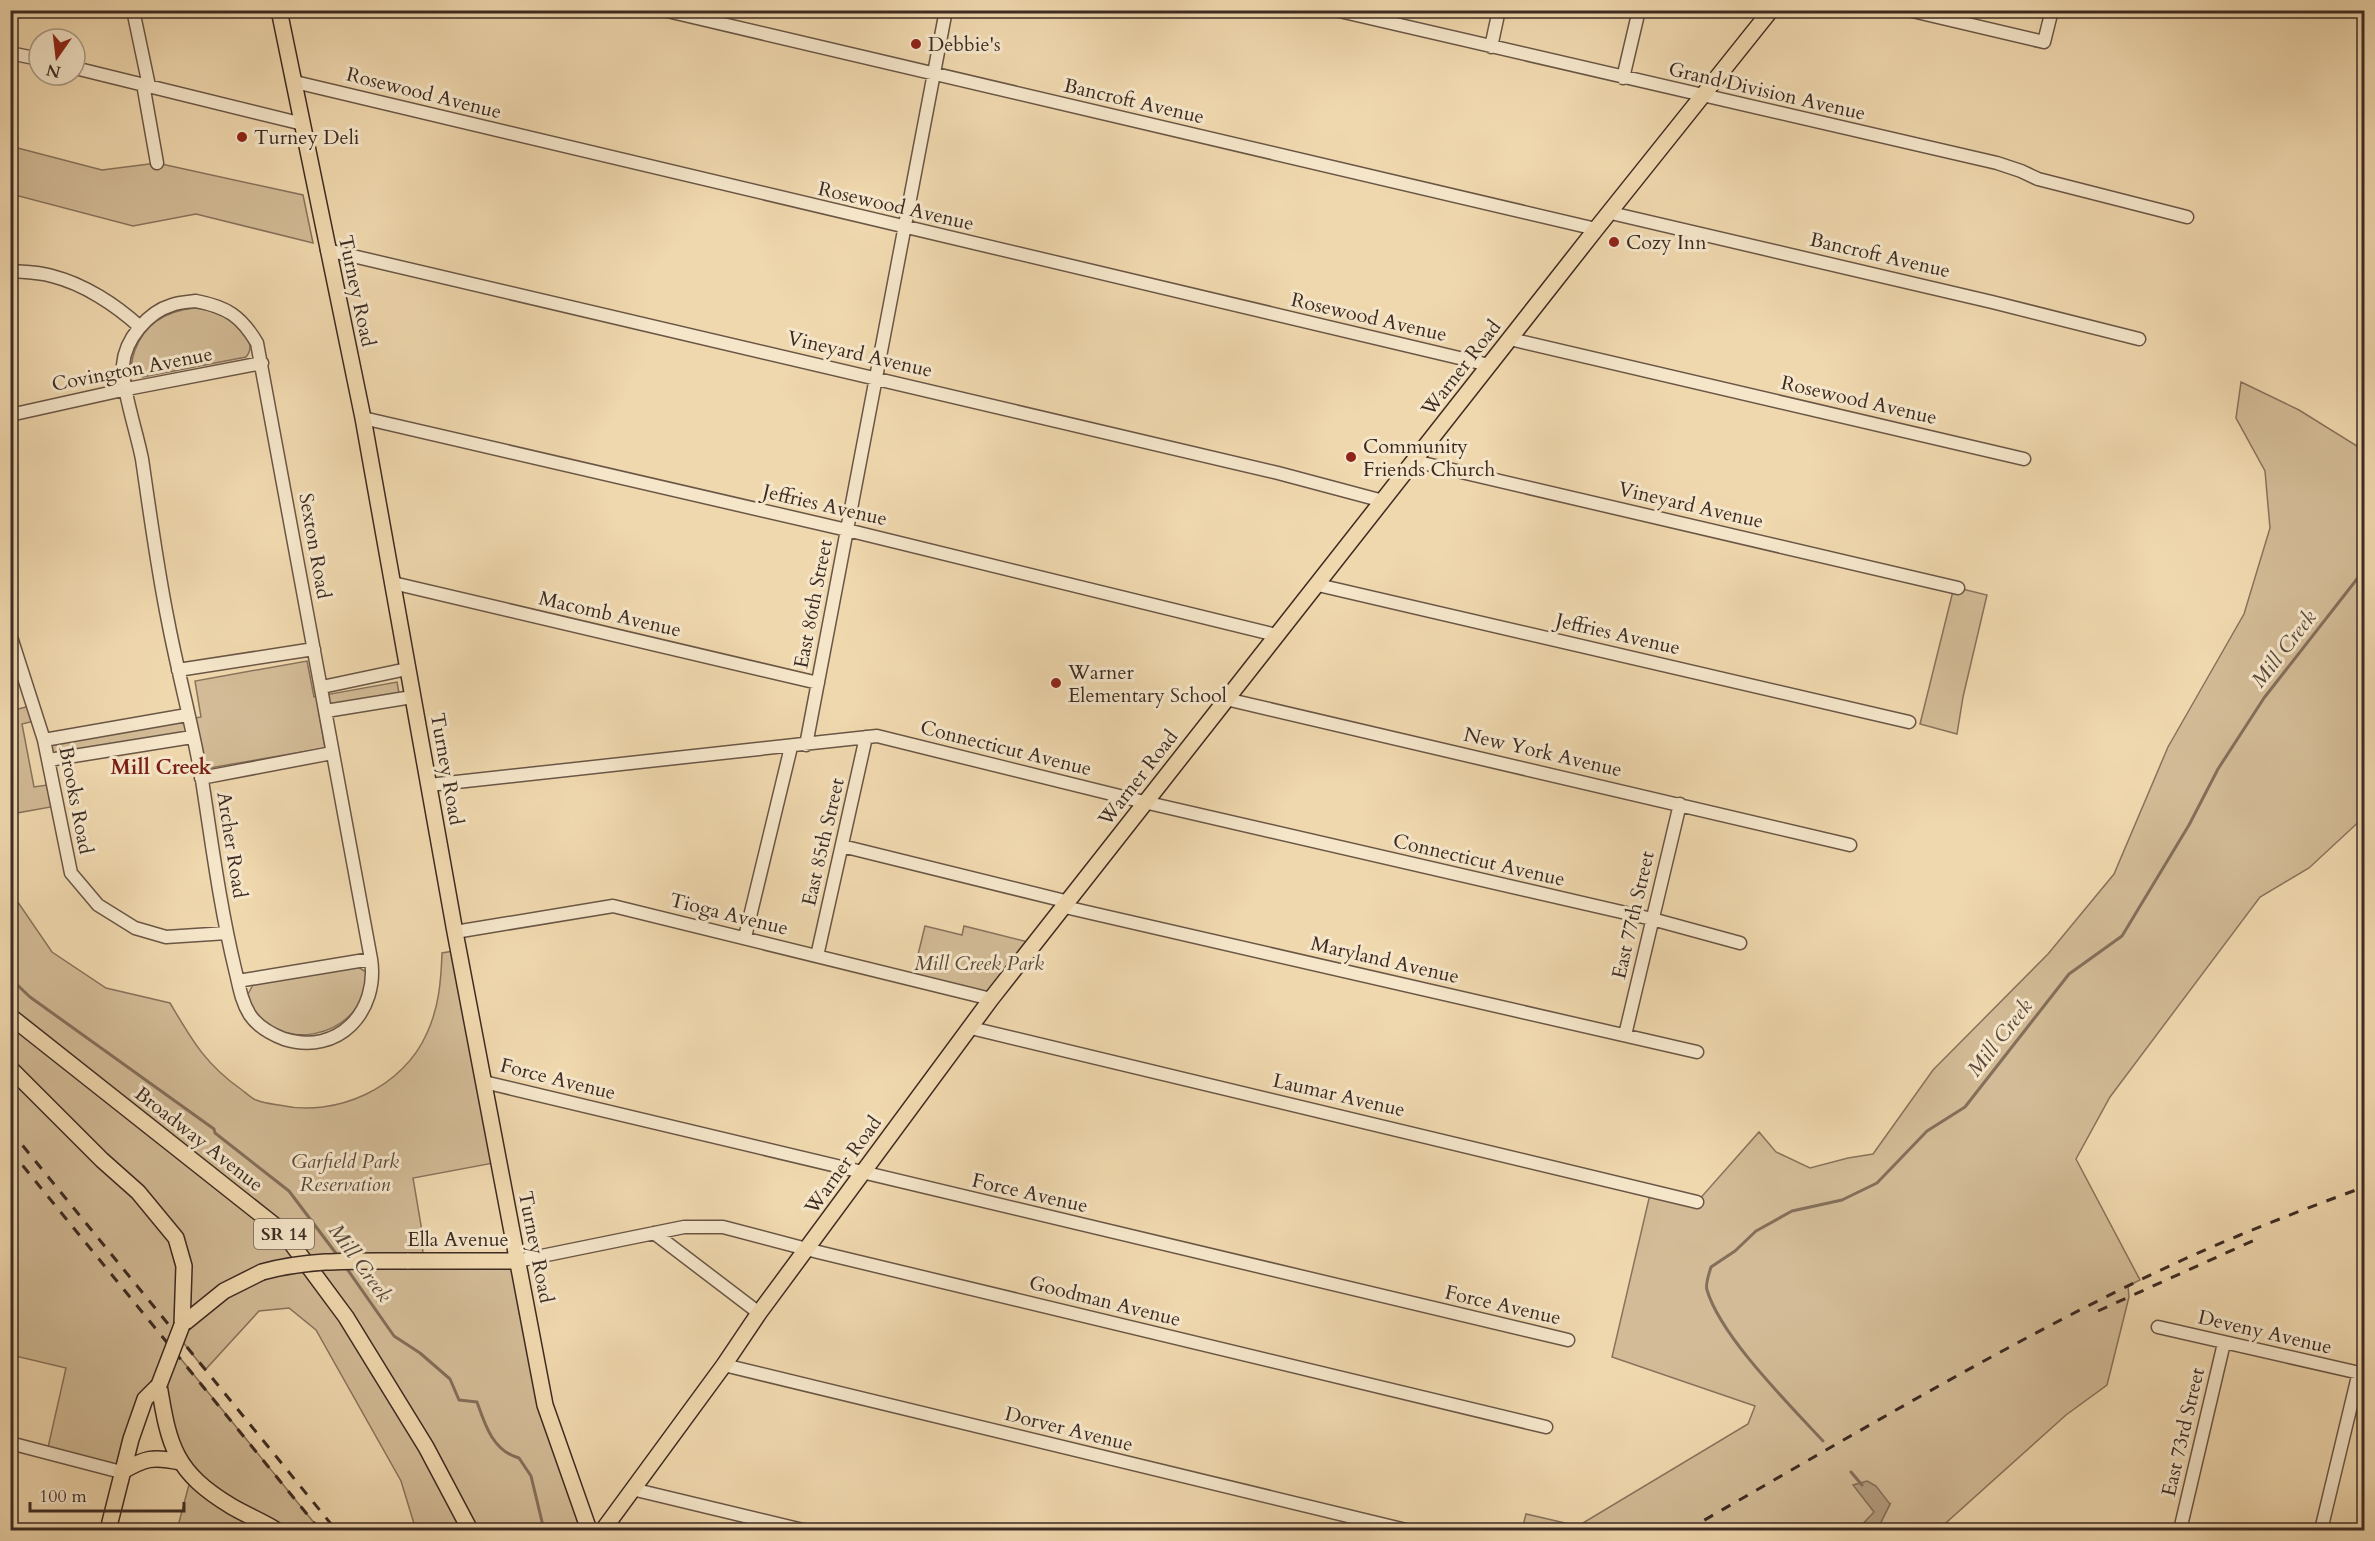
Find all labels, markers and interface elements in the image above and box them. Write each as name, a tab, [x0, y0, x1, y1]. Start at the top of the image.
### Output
north arrow	[27, 27, 87, 87]
place label: Debbie's	[928, 31, 1001, 58]
marker: Debbie's	[909, 37, 923, 51]
street label: Grand Division Avenue	[1666, 55, 1868, 127]
text: N	[44, 58, 63, 83]
street label: Rosewood Avenue	[344, 61, 504, 125]
street label: Bancroft Avenue	[1061, 72, 1207, 130]
place label: Turney Deli	[254, 124, 360, 151]
marker: Turney Deli	[235, 130, 249, 144]
street label: Rosewood Avenue	[816, 175, 976, 237]
street label: Bancroft Avenue	[1807, 226, 1953, 284]
place label: Cozy Inn	[1626, 229, 1707, 256]
street label: Turney Road	[332, 233, 382, 350]
marker: Cozy Inn	[1607, 235, 1621, 249]
street label: Rosewood Avenue	[1289, 286, 1449, 348]
street label: Warner Road	[1414, 314, 1507, 422]
street label: Vineyard Avenue	[785, 324, 935, 384]
street label: Covington Avenue	[49, 340, 215, 398]
street label: Rosewood Avenue	[1779, 369, 1939, 431]
place label: Community Friends Church	[1363, 433, 1495, 483]
marker: Community Friends Church	[1344, 450, 1358, 464]
street label: Vineyard Avenue	[1616, 475, 1766, 535]
street label: Jeffries Avenue	[757, 477, 890, 532]
street label: Sexton Road	[292, 491, 338, 601]
street label: East 86th Street	[787, 537, 839, 671]
street label: Macomb Avenue	[536, 585, 684, 643]
water label: Mill Creek	[2245, 604, 2324, 694]
street label: Jeffries Avenue	[1550, 606, 1683, 661]
place label: Warner Elementary School	[1067, 659, 1227, 709]
marker: Warner Elementary School	[1049, 676, 1063, 690]
street label: Turney Road	[424, 711, 470, 827]
street label: Connecticut Avenue	[918, 714, 1094, 782]
street label: New York Avenue	[1461, 721, 1625, 783]
street label: Warner Road	[1091, 724, 1184, 832]
street label: Brooks Road	[52, 744, 100, 857]
district label: Mill Creek	[110, 753, 212, 782]
street label: East 85th Street	[795, 775, 851, 909]
street label: Archer Road	[210, 790, 254, 900]
street label: Connecticut Avenue	[1390, 827, 1568, 893]
street label: East 77th Street	[1605, 848, 1661, 982]
street label: Tioga Avenue	[667, 886, 791, 942]
street label: Maryland Avenue	[1308, 930, 1462, 990]
park label: Mill Creek Park	[914, 950, 1044, 977]
water label: Mill Creek	[1961, 993, 2040, 1083]
street label: Force Avenue	[498, 1052, 618, 1106]
street label: Laumar Avenue	[1270, 1067, 1408, 1123]
street label: Broadway Avenue	[129, 1080, 269, 1198]
street label: Warner Road	[798, 1110, 888, 1220]
park label: Garfield Park Reservation	[291, 1148, 399, 1198]
street label: Force Avenue	[970, 1167, 1090, 1219]
street label: Turney Road	[512, 1189, 560, 1306]
water label: Mill Creek	[322, 1218, 399, 1309]
road number: SR 14	[254, 1219, 314, 1249]
street label: Ella Avenue	[407, 1226, 509, 1253]
street label: Goodman Avenue	[1026, 1269, 1184, 1333]
street label: Force Avenue	[1443, 1279, 1563, 1331]
street label: Deveny Avenue	[2195, 1303, 2335, 1361]
street label: East 73rd Street	[2155, 1364, 2211, 1499]
street label: Dorver Avenue	[1002, 1400, 1136, 1458]
scale bar	[30, 1475, 184, 1513]
text: 100 m	[39, 1484, 87, 1509]

